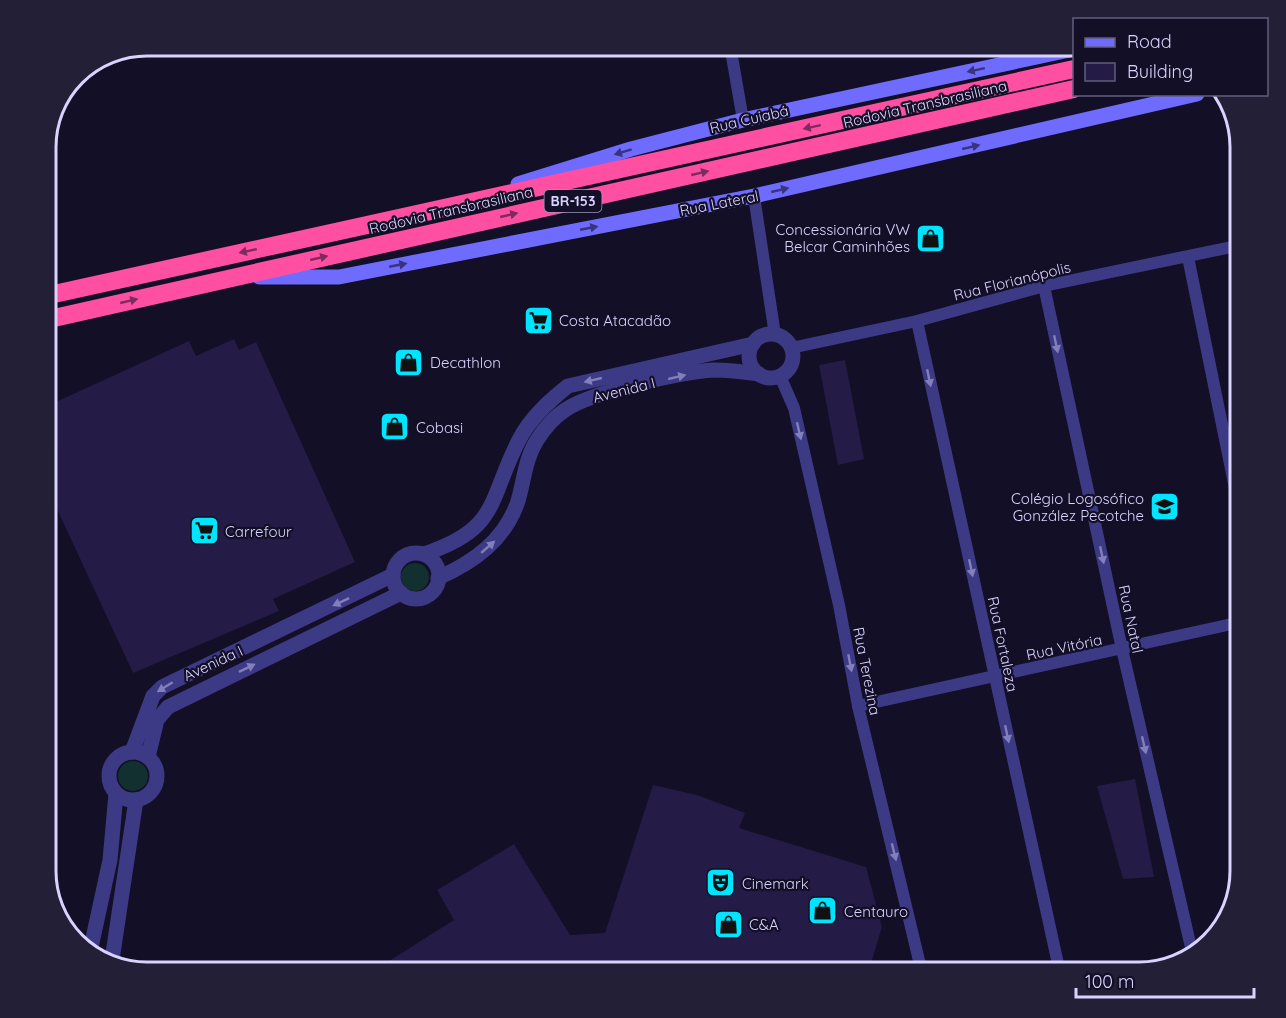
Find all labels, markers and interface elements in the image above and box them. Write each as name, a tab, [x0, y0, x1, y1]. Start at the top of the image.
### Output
legend	[1073, 18, 1268, 96]
text: Road	[1127, 30, 1172, 53]
text: Building	[1127, 60, 1193, 83]
one-way arrow	[966, 66, 985, 75]
street label: Rodovia Transbrasiliana	[841, 76, 1009, 132]
street label: Rua Cuiabá	[708, 101, 790, 137]
one-way arrow	[803, 123, 822, 132]
one-way arrow	[961, 141, 980, 151]
one-way arrow	[614, 148, 632, 157]
one-way arrow	[690, 167, 709, 177]
street label: Rodovia Transbrasiliana	[367, 182, 535, 238]
one-way arrow	[771, 185, 790, 195]
street label: Rua Lateral	[678, 186, 760, 220]
road number: BR-153	[544, 190, 602, 212]
one-way arrow	[500, 210, 519, 220]
place label: Concessionária VW Belcar Caminhões	[775, 220, 911, 256]
shop icon: Concessionária VW Belcar Caminhões	[915, 222, 947, 254]
one-way arrow	[580, 223, 599, 232]
one-way arrow	[239, 247, 257, 257]
one-way arrow	[310, 253, 329, 262]
street label: Rua Florianópolis	[951, 257, 1073, 305]
one-way arrow	[388, 260, 407, 269]
one-way arrow	[120, 295, 138, 305]
supermarket icon: Costa Atacadão	[522, 304, 554, 336]
place label: Costa Atacadão	[559, 311, 671, 330]
one-way arrow	[1052, 334, 1061, 353]
shop icon: Decathlon	[393, 346, 425, 378]
place label: Decathlon	[430, 353, 501, 372]
one-way arrow	[925, 369, 934, 388]
one-way arrow	[668, 371, 686, 381]
street label: Avenida I	[591, 373, 657, 407]
one-way arrow	[584, 376, 603, 385]
shop icon: Cobasi	[379, 411, 411, 443]
place label: Cobasi	[416, 418, 463, 437]
one-way arrow	[795, 422, 804, 441]
place label: Colégio Logosófico González Pecotche	[1011, 489, 1144, 525]
school or university icon: Colégio Logosófico González Pecotche	[1149, 491, 1181, 523]
supermarket icon: Carrefour	[188, 515, 220, 547]
place label: Carrefour	[225, 522, 292, 541]
one-way arrow	[480, 541, 495, 554]
one-way arrow	[1098, 545, 1107, 564]
one-way arrow	[967, 559, 976, 578]
street label: Rua Natal	[1115, 583, 1147, 655]
street label: Rua Fortaleza	[984, 595, 1022, 693]
one-way arrow	[332, 597, 349, 607]
street label: Rua Terezina	[849, 625, 885, 717]
street label: Rua Vitória	[1024, 630, 1104, 664]
street label: Avenida I	[180, 641, 246, 685]
one-way arrow	[846, 653, 855, 672]
one-way arrow	[238, 664, 255, 673]
one-way arrow	[157, 681, 174, 692]
one-way arrow	[1003, 725, 1013, 744]
one-way arrow	[1140, 736, 1149, 755]
one-way arrow	[889, 843, 899, 862]
theatre icon: Cinemark	[705, 867, 737, 899]
place label: Cinemark	[742, 874, 809, 893]
shop icon: Centauro	[807, 895, 839, 927]
place label: Centauro	[844, 902, 908, 921]
shop icon: C&A	[712, 908, 744, 940]
place label: C&A	[749, 915, 779, 934]
scale bar	[1076, 961, 1254, 999]
text: 100 m	[1085, 970, 1134, 993]

